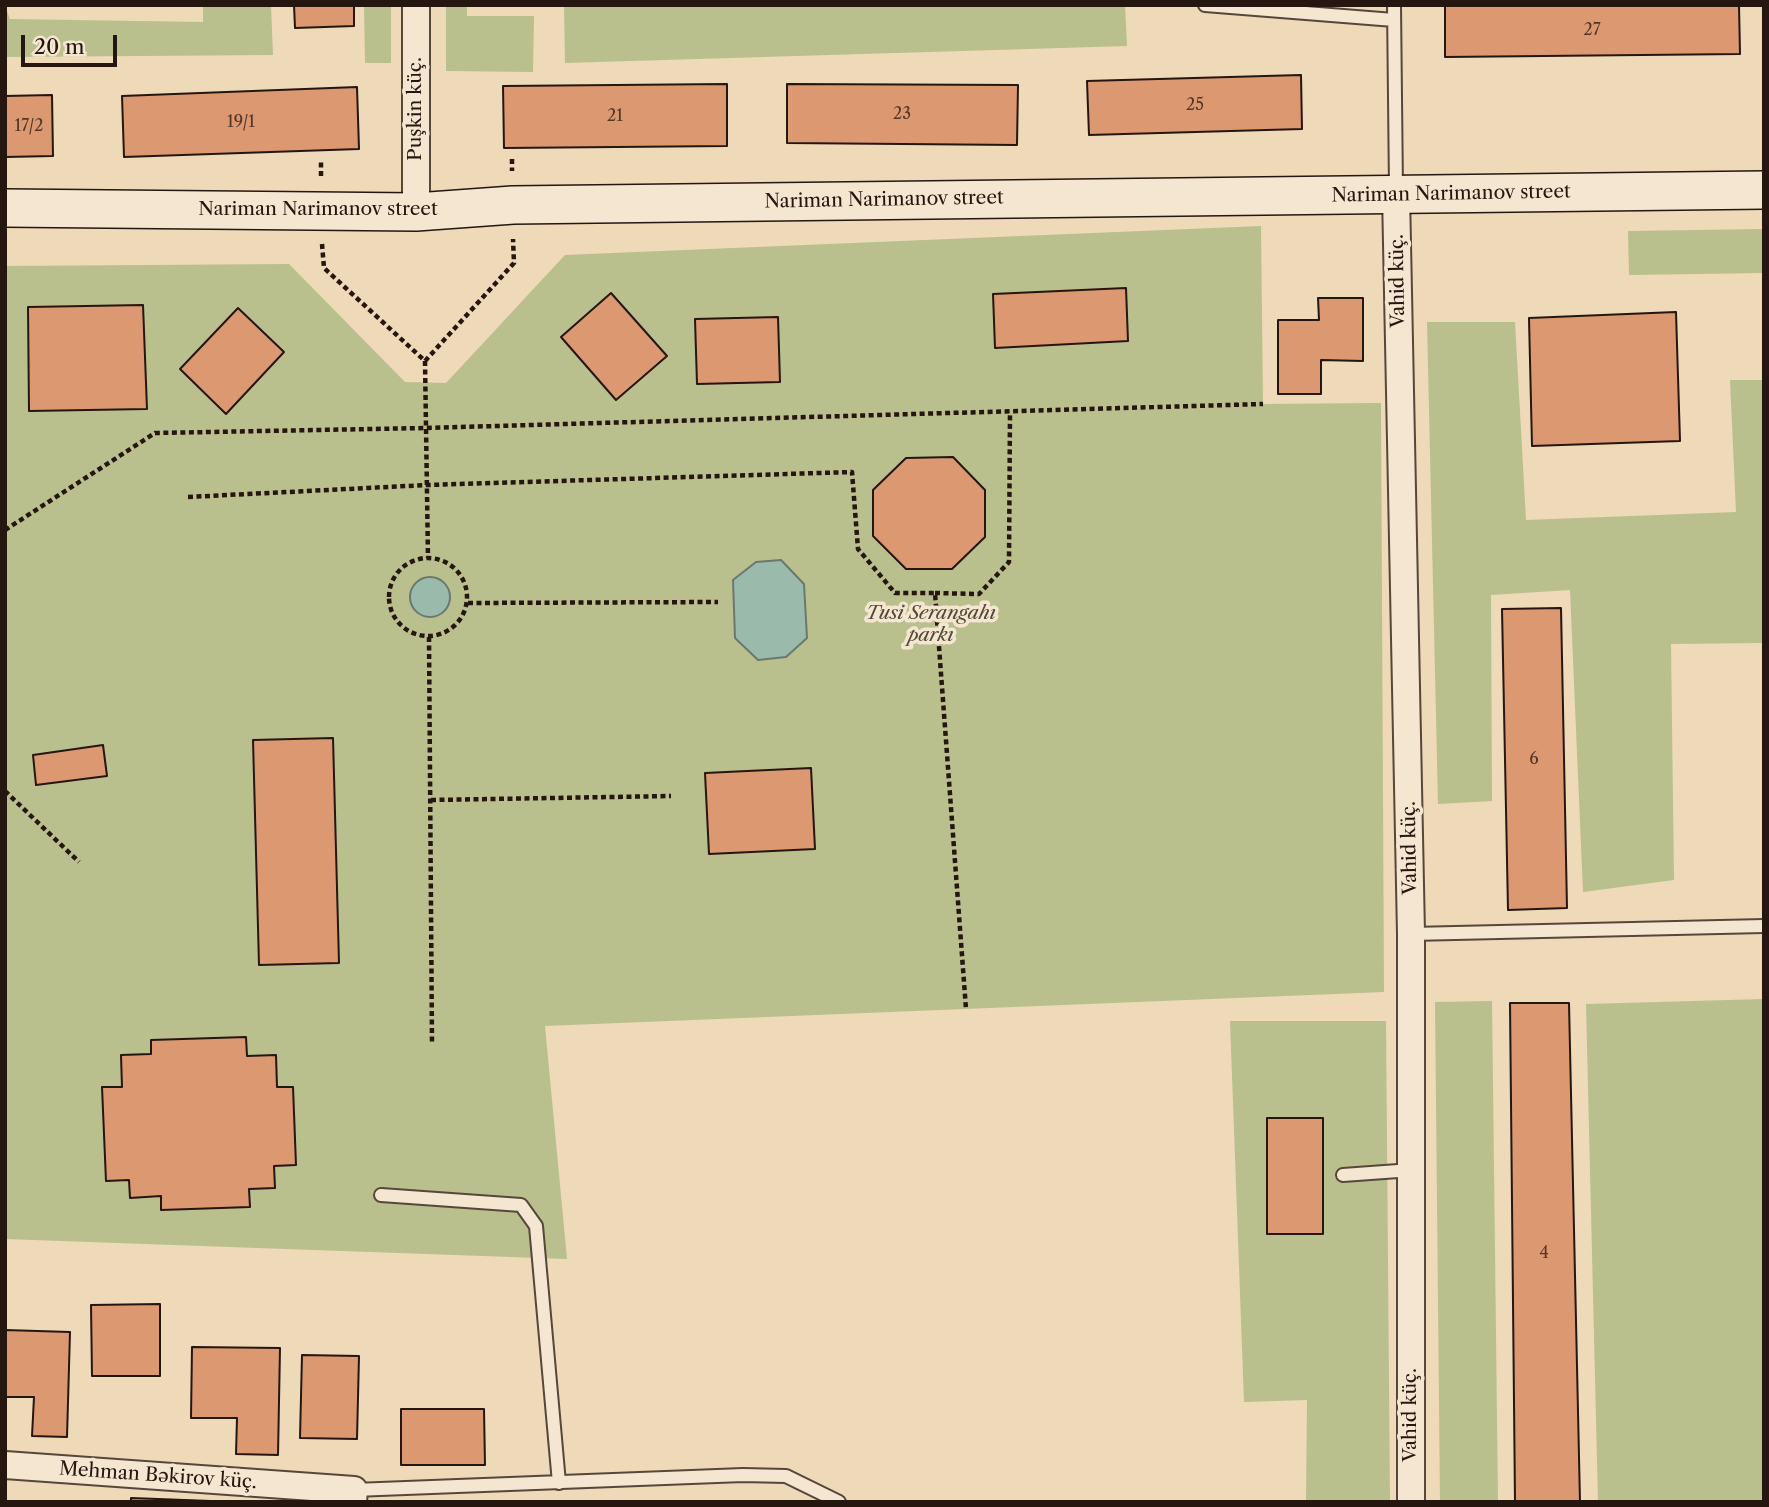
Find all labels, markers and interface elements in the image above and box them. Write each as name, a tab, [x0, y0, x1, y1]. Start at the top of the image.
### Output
house number: 27	[1583, 20, 1601, 40]
scale bar	[24, 21, 121, 65]
text: 20 m	[34, 34, 85, 59]
street label: Puşkin küç.	[405, 57, 427, 161]
house number: 25	[1186, 95, 1204, 115]
house number: 23	[893, 104, 911, 124]
house number: 21	[607, 106, 623, 126]
house number: 19/1	[227, 112, 255, 132]
house number: 17/2	[14, 116, 44, 136]
street label: Nariman Narimanov street	[1331, 181, 1571, 207]
street label: Nariman Narimanov street	[764, 187, 1004, 213]
street label: Nariman Narimanov street	[198, 199, 438, 221]
street label: Vahid küç.	[1386, 234, 1410, 328]
park label: Tusi Serangahı parkı	[866, 603, 996, 647]
house number: 6	[1529, 749, 1539, 769]
street label: Vahid küç.	[1398, 801, 1422, 895]
house number: 4	[1539, 1243, 1549, 1263]
street label: Vahid küç.	[1400, 1368, 1422, 1462]
street label: Mehman Bəkirov küç.	[58, 1458, 258, 1494]

